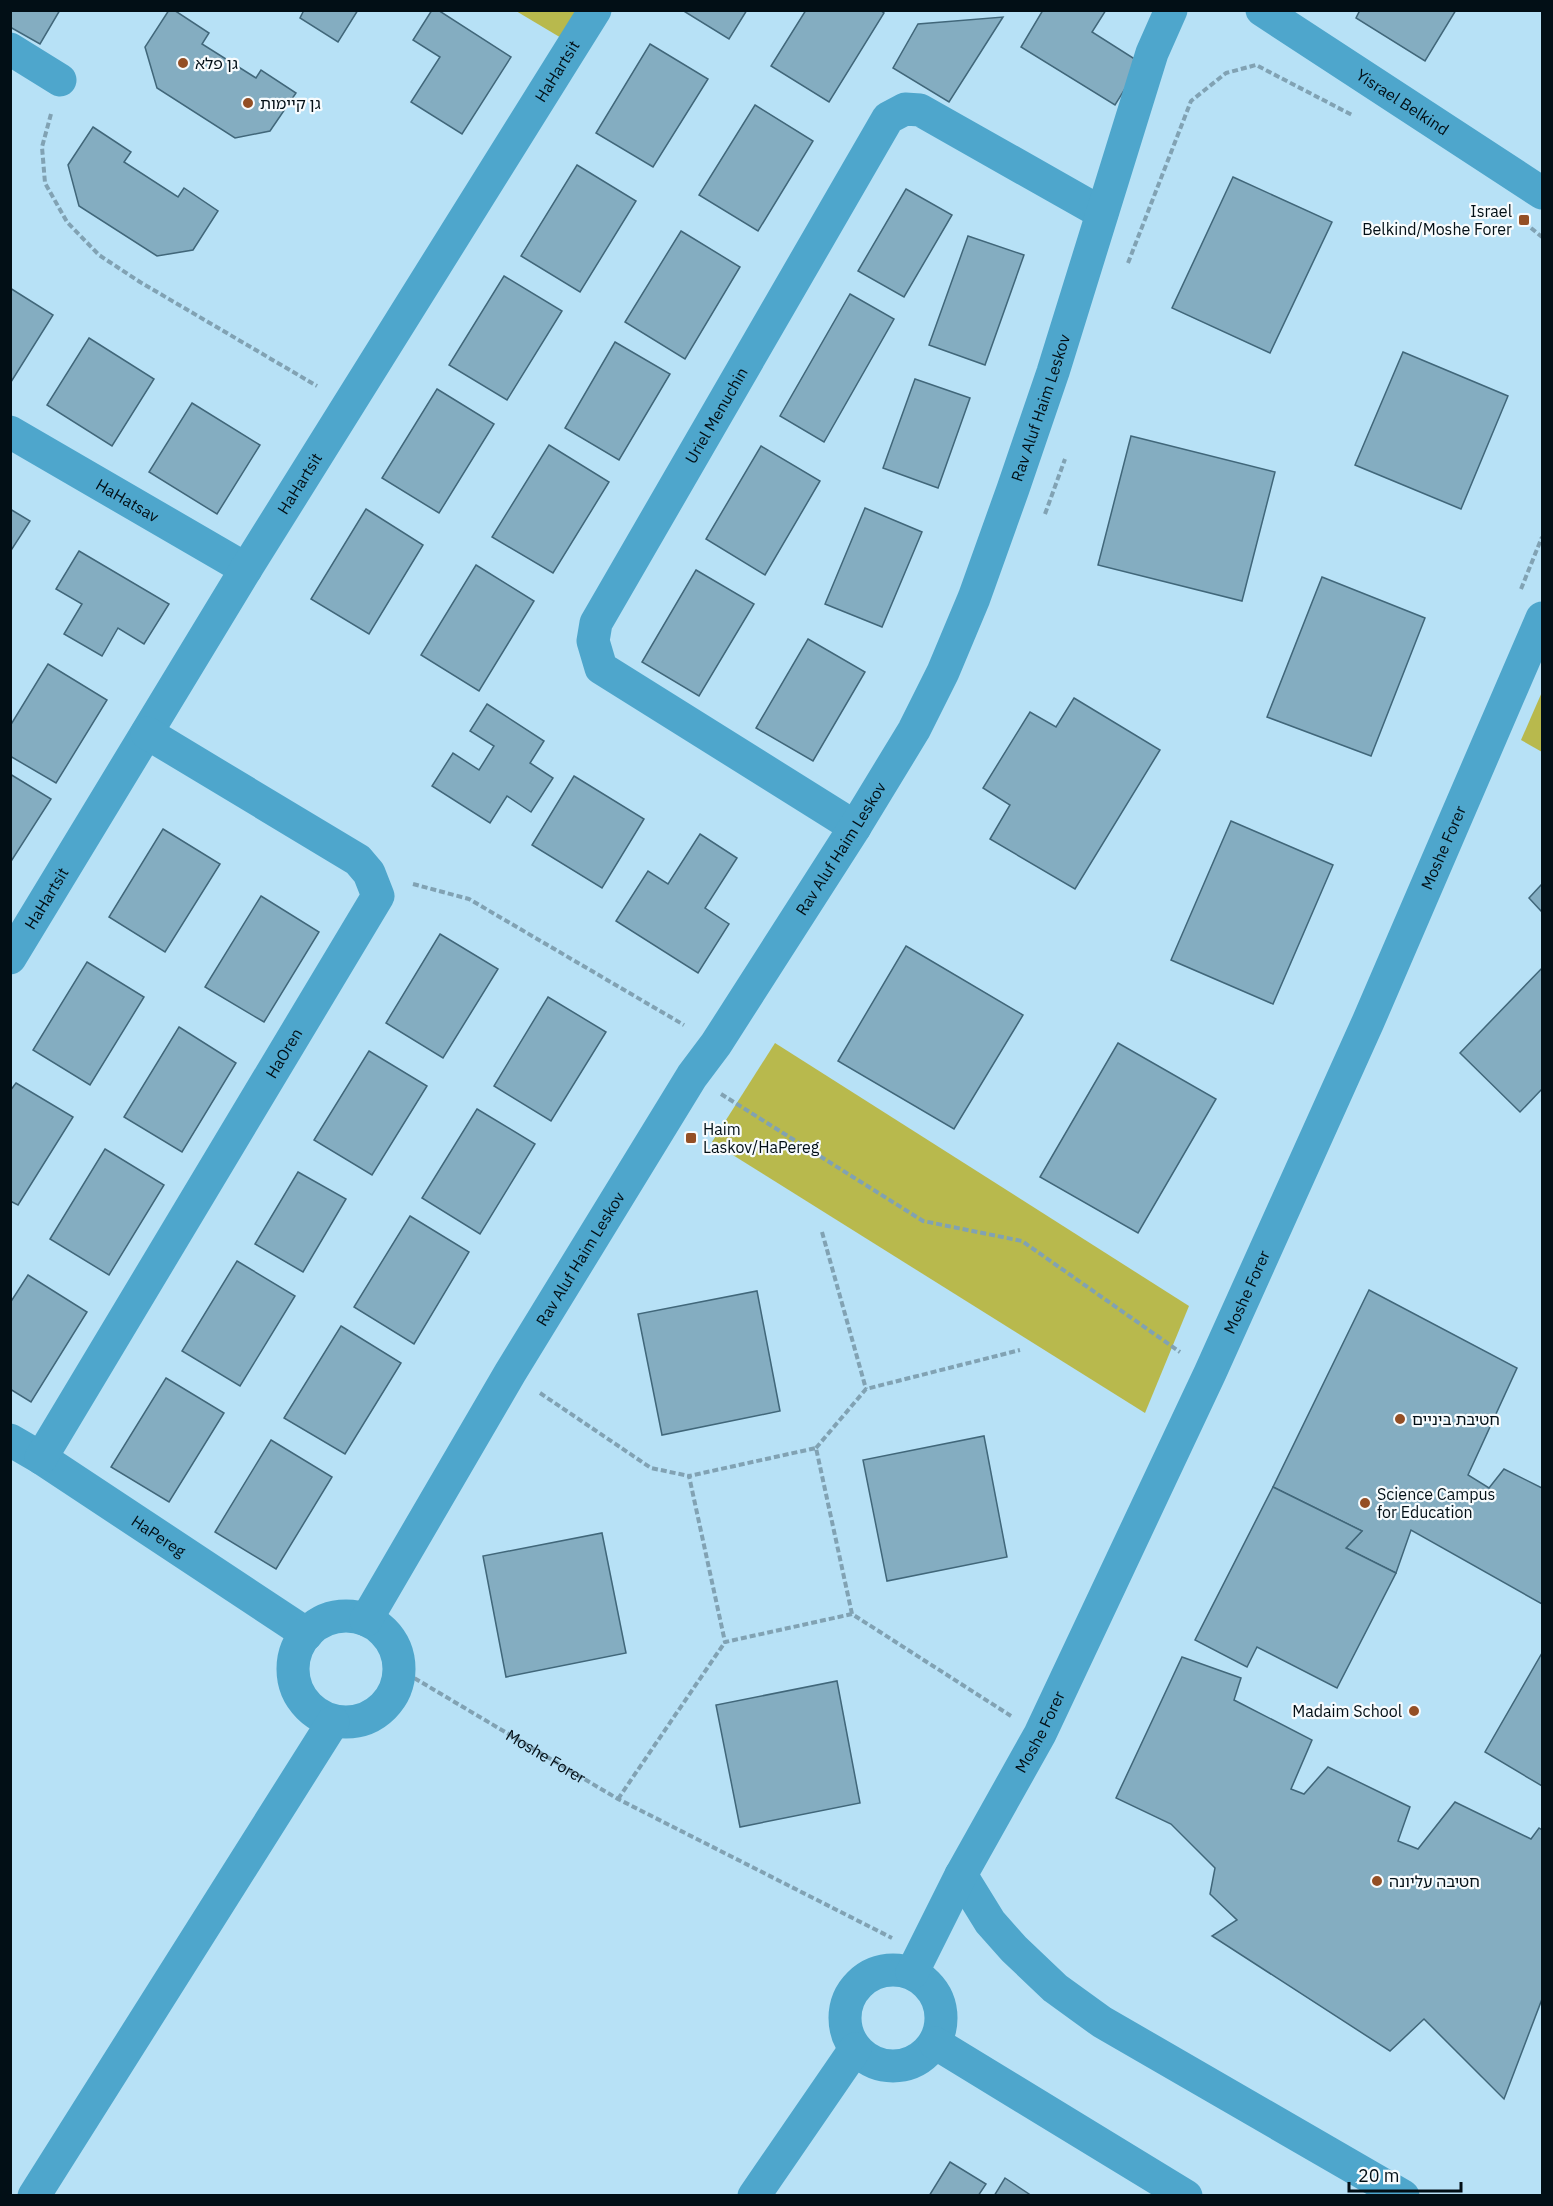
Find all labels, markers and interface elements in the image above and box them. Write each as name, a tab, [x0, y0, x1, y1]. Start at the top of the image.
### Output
street label: HaHartsit	[530, 37, 584, 106]
place label: גן פלא	[195, 53, 238, 73]
marker: גן פלא	[176, 56, 190, 70]
street label: Yisrael Belkind	[1352, 64, 1453, 139]
place label: גן קיימות	[260, 93, 321, 113]
marker: גן קיימות	[241, 96, 255, 110]
place label: Israel Belkind/Moshe Forer	[1362, 201, 1512, 239]
marker: Israel Belkind/Moshe Forer	[1517, 213, 1531, 227]
street label: Rav Aluf Haim Leskov	[1006, 332, 1074, 484]
street label: Uriel Menuchin	[680, 364, 752, 467]
street label: HaHartsit	[273, 449, 326, 518]
street label: HaHatsav	[93, 474, 163, 526]
street label: Rav Aluf Haim Leskov	[791, 778, 890, 919]
street label: Moshe Forer	[1416, 802, 1470, 893]
street label: HaHartsit	[20, 864, 73, 933]
street label: HaOren	[261, 1025, 306, 1082]
place label: Haim Laskov/HaPereg	[703, 1119, 820, 1157]
marker: Haim Laskov/HaPereg	[684, 1131, 698, 1145]
street label: Rav Aluf Haim Leskov	[531, 1188, 629, 1329]
street label: Moshe Forer	[1219, 1247, 1274, 1337]
place label: חטיבת ביניים	[1412, 1409, 1500, 1429]
marker: חטיבת ביניים	[1393, 1412, 1407, 1426]
place label: Science Campus for Education	[1377, 1484, 1495, 1522]
marker: Science Campus for Education	[1358, 1496, 1372, 1510]
street label: HaPereg	[128, 1511, 190, 1561]
street label: Moshe Forer	[1010, 1688, 1069, 1776]
place label: Madaim School	[1292, 1701, 1402, 1721]
marker: Madaim School	[1407, 1704, 1421, 1718]
street label: Moshe Forer	[502, 1725, 590, 1788]
place label: חטיבה עליונה	[1389, 1871, 1480, 1891]
marker: חטיבה עליונה	[1370, 1874, 1384, 1888]
scale bar	[1349, 2155, 1462, 2193]
text: 20 m	[1358, 2164, 1400, 2187]

